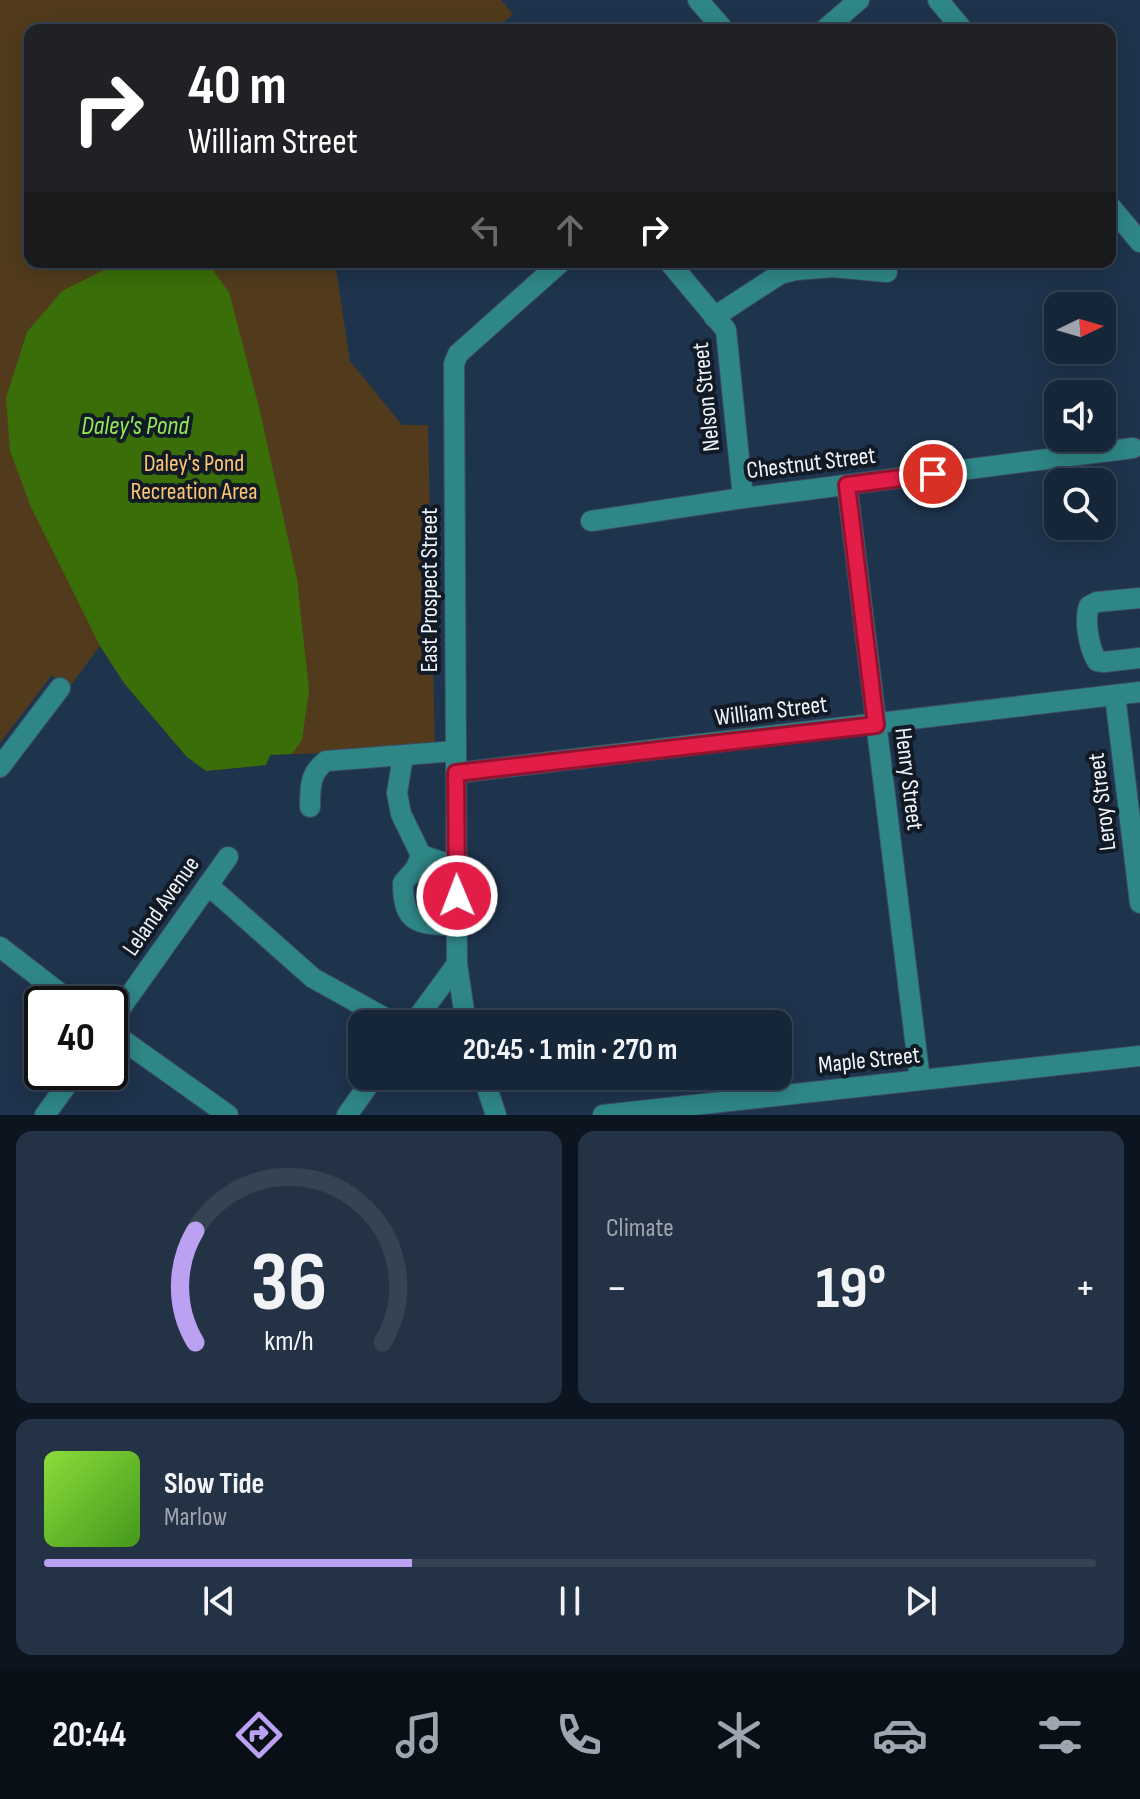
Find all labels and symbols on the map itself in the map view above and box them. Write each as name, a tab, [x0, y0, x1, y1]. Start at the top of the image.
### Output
north arrow	[1044, 292, 1116, 364]
street label: Nelson Street	[686, 341, 726, 453]
water label: Daley's Pond	[81, 411, 190, 442]
pin	[899, 440, 967, 508]
street label: Chestnut Street	[745, 441, 877, 485]
park label: Daley's Pond Recreation Area	[130, 449, 258, 506]
street label: East Prospect Street	[415, 508, 444, 672]
street label: William Street	[713, 690, 829, 732]
street label: Henry Street	[888, 726, 930, 832]
street label: Leroy Street	[1082, 751, 1122, 853]
street label: Leland Avenue	[116, 851, 206, 961]
position arrow	[415, 854, 499, 938]
speed limit sign: 40	[24, 986, 128, 1090]
street label: Maple Street	[817, 1040, 921, 1080]

